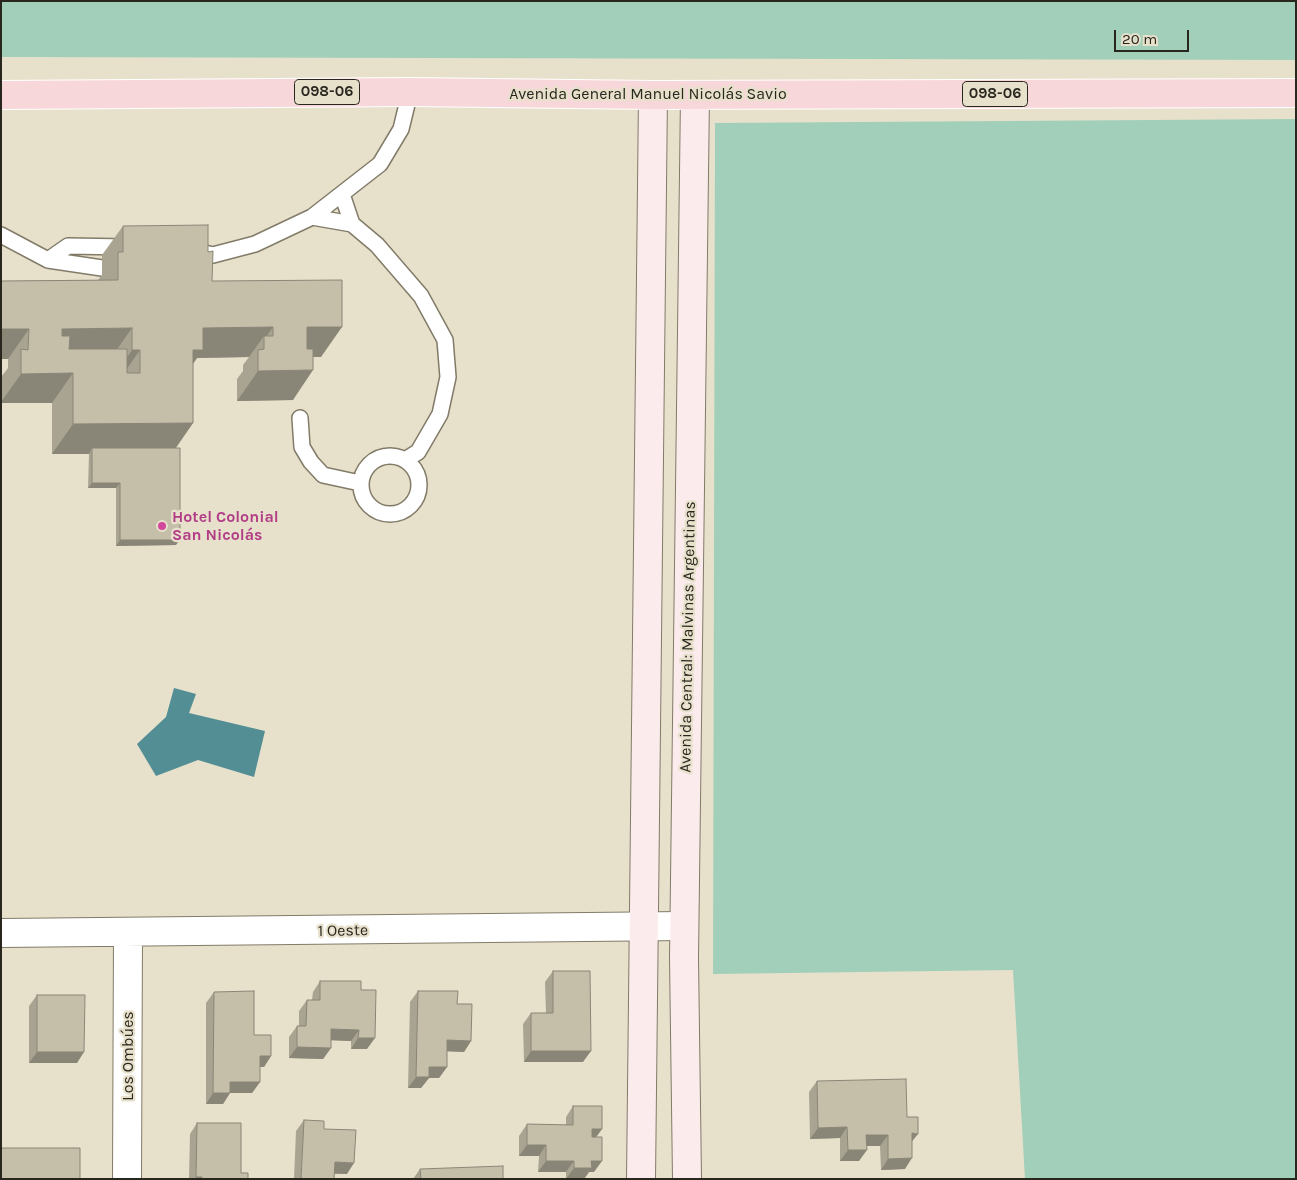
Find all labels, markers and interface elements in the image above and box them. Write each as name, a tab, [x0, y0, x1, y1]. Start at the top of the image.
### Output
scale bar	[1117, 20, 1192, 52]
text: 20 m	[1122, 30, 1157, 48]
road number: 098-06	[294, 80, 360, 104]
road number: 098-06	[962, 82, 1028, 106]
street label: Avenida General Manuel Nicolás Savio	[509, 84, 787, 104]
street label: Avenida Central: Malvinas Argentinas	[676, 501, 700, 773]
place label: Hotel Colonial San Nicolás	[172, 507, 279, 545]
marker: Hotel Colonial San Nicolás	[156, 520, 168, 532]
street label: 1 Oeste	[318, 921, 368, 941]
street label: Los Ombúes	[118, 1011, 138, 1101]

